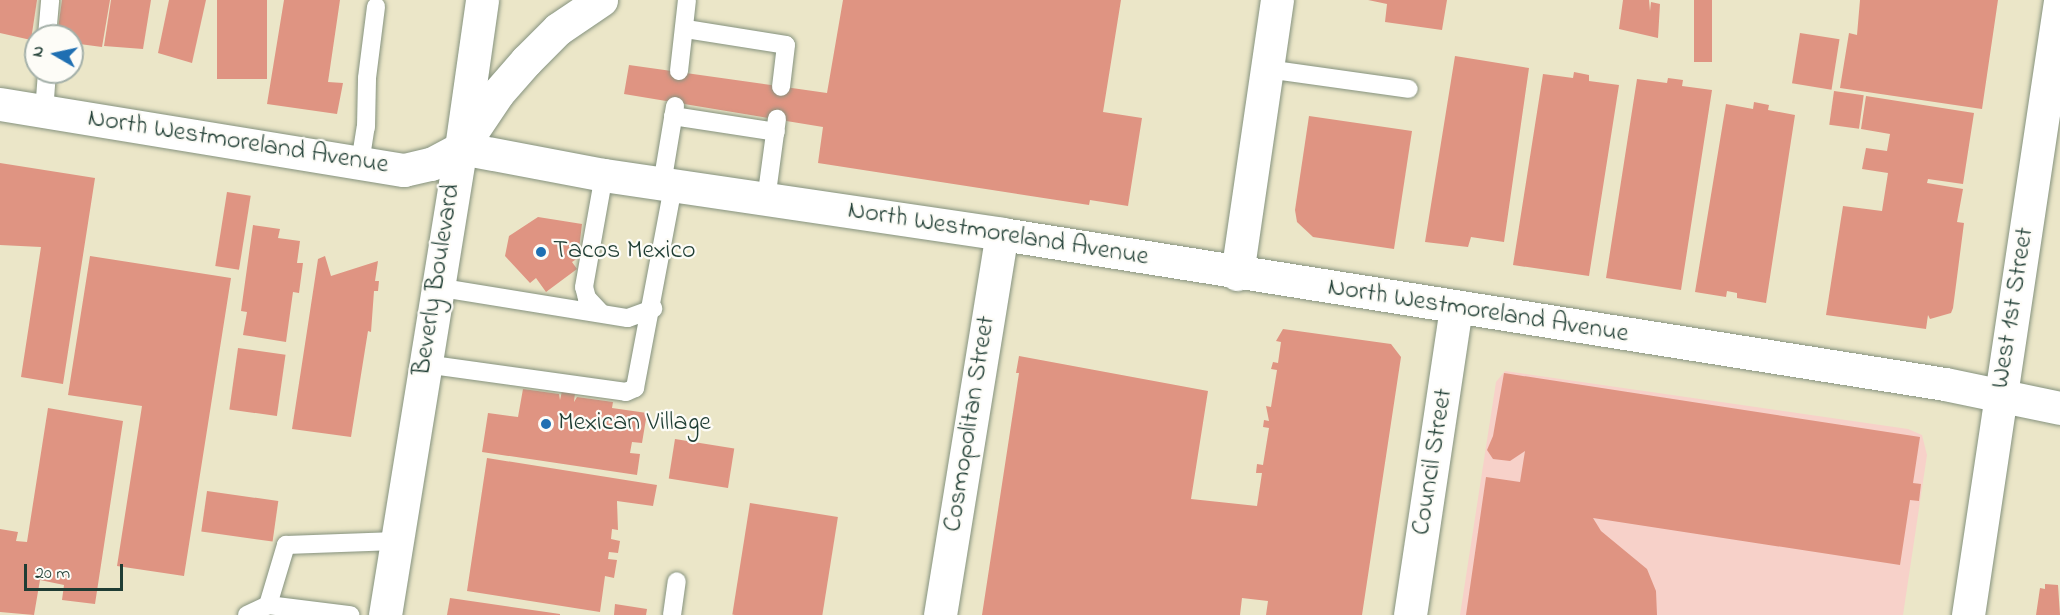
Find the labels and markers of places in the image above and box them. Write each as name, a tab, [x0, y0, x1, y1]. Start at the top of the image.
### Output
place label: Tacos Mexico	[553, 236, 696, 268]
marker: Tacos Mexico	[534, 245, 548, 259]
place label: Mexican Village	[558, 408, 711, 440]
marker: Mexican Village	[539, 417, 553, 431]

